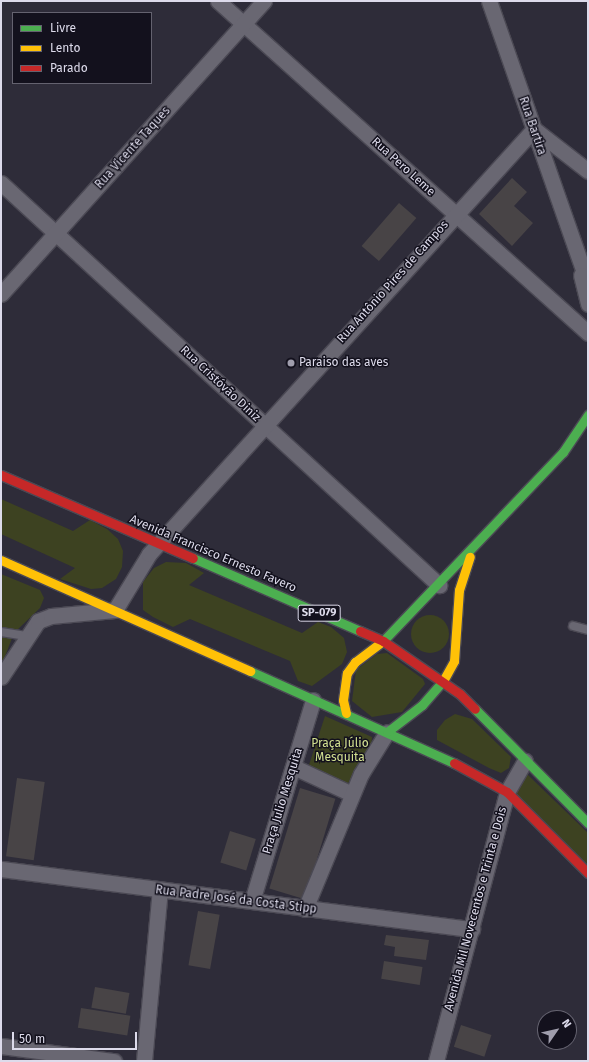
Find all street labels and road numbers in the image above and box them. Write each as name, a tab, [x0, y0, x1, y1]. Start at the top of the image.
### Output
street label: Rua Bartira	[515, 95, 549, 157]
street label: Rua Vicente Taques	[92, 104, 174, 192]
street label: Rua Pero Leme	[368, 135, 438, 199]
street label: Rua Antônio Pires de Campos	[334, 218, 452, 346]
street label: Rua Cristóvão Diniz	[177, 343, 263, 425]
street label: Avenida Francisco Ernesto Favero	[127, 512, 299, 596]
road number: SP-079	[297, 604, 341, 622]
street label: Praça Julio Mesquita	[260, 746, 306, 856]
street label: Avenida Mil Novecentos e Trinta e Dois	[442, 805, 510, 1013]
street label: Rua Padre José da Costa Stipp	[155, 883, 317, 917]

